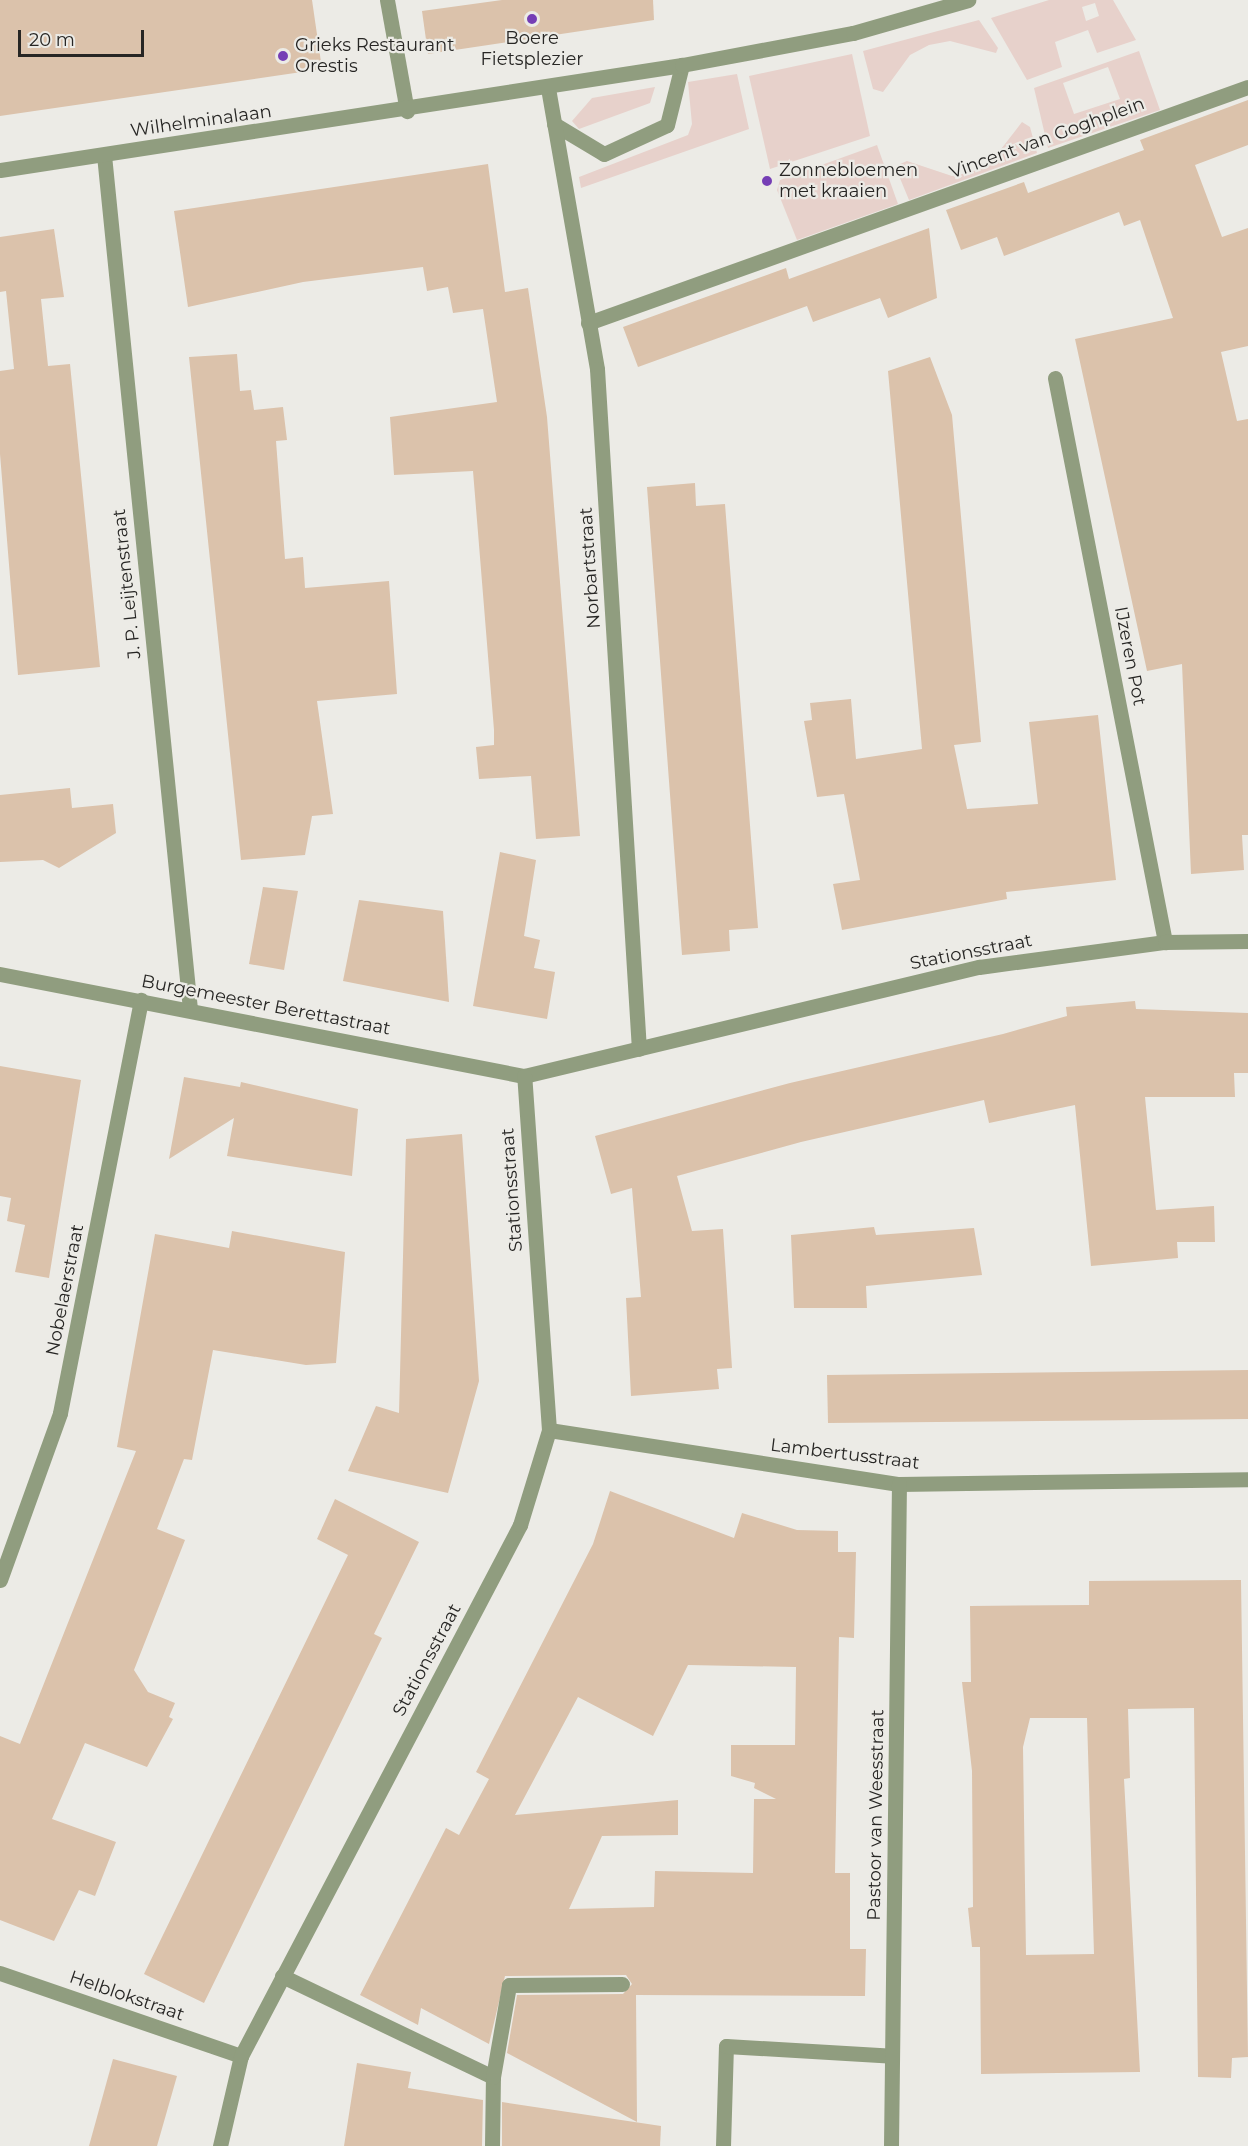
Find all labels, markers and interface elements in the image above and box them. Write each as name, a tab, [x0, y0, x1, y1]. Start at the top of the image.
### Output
marker: Boere Fietsplezier	[525, 12, 539, 26]
scale bar	[21, 18, 147, 56]
place label: Boere Fietsplezier	[480, 28, 584, 70]
text: 20 m	[29, 29, 75, 51]
place label: Grieks Restaurant Orestis	[295, 35, 455, 78]
marker: Grieks Restaurant Orestis	[276, 49, 290, 63]
street label: Vincent van Goghplein	[947, 93, 1147, 183]
street label: Wilhelminalaan	[129, 100, 273, 142]
place label: Zonnebloemen met kraaien	[779, 160, 918, 202]
marker: Zonnebloemen met kraaien	[760, 174, 774, 188]
street label: Norbartstraat	[575, 507, 605, 629]
street label: J. P. Leijtenstraat	[108, 508, 146, 660]
street label: IJzeren Pot	[1110, 605, 1150, 707]
street label: Stationsstraat	[908, 930, 1034, 974]
street label: Burgemeester Berettastraat	[140, 970, 392, 1040]
street label: Stationsstraat	[497, 1127, 527, 1253]
street label: Nobelaerstraat	[42, 1222, 88, 1358]
street label: Lambertusstraat	[769, 1434, 921, 1474]
street label: Stationsstraat	[388, 1600, 466, 1720]
street label: Pastoor van Weesstraat	[863, 1709, 889, 1921]
street label: Helblokstraat	[67, 1966, 187, 2026]

